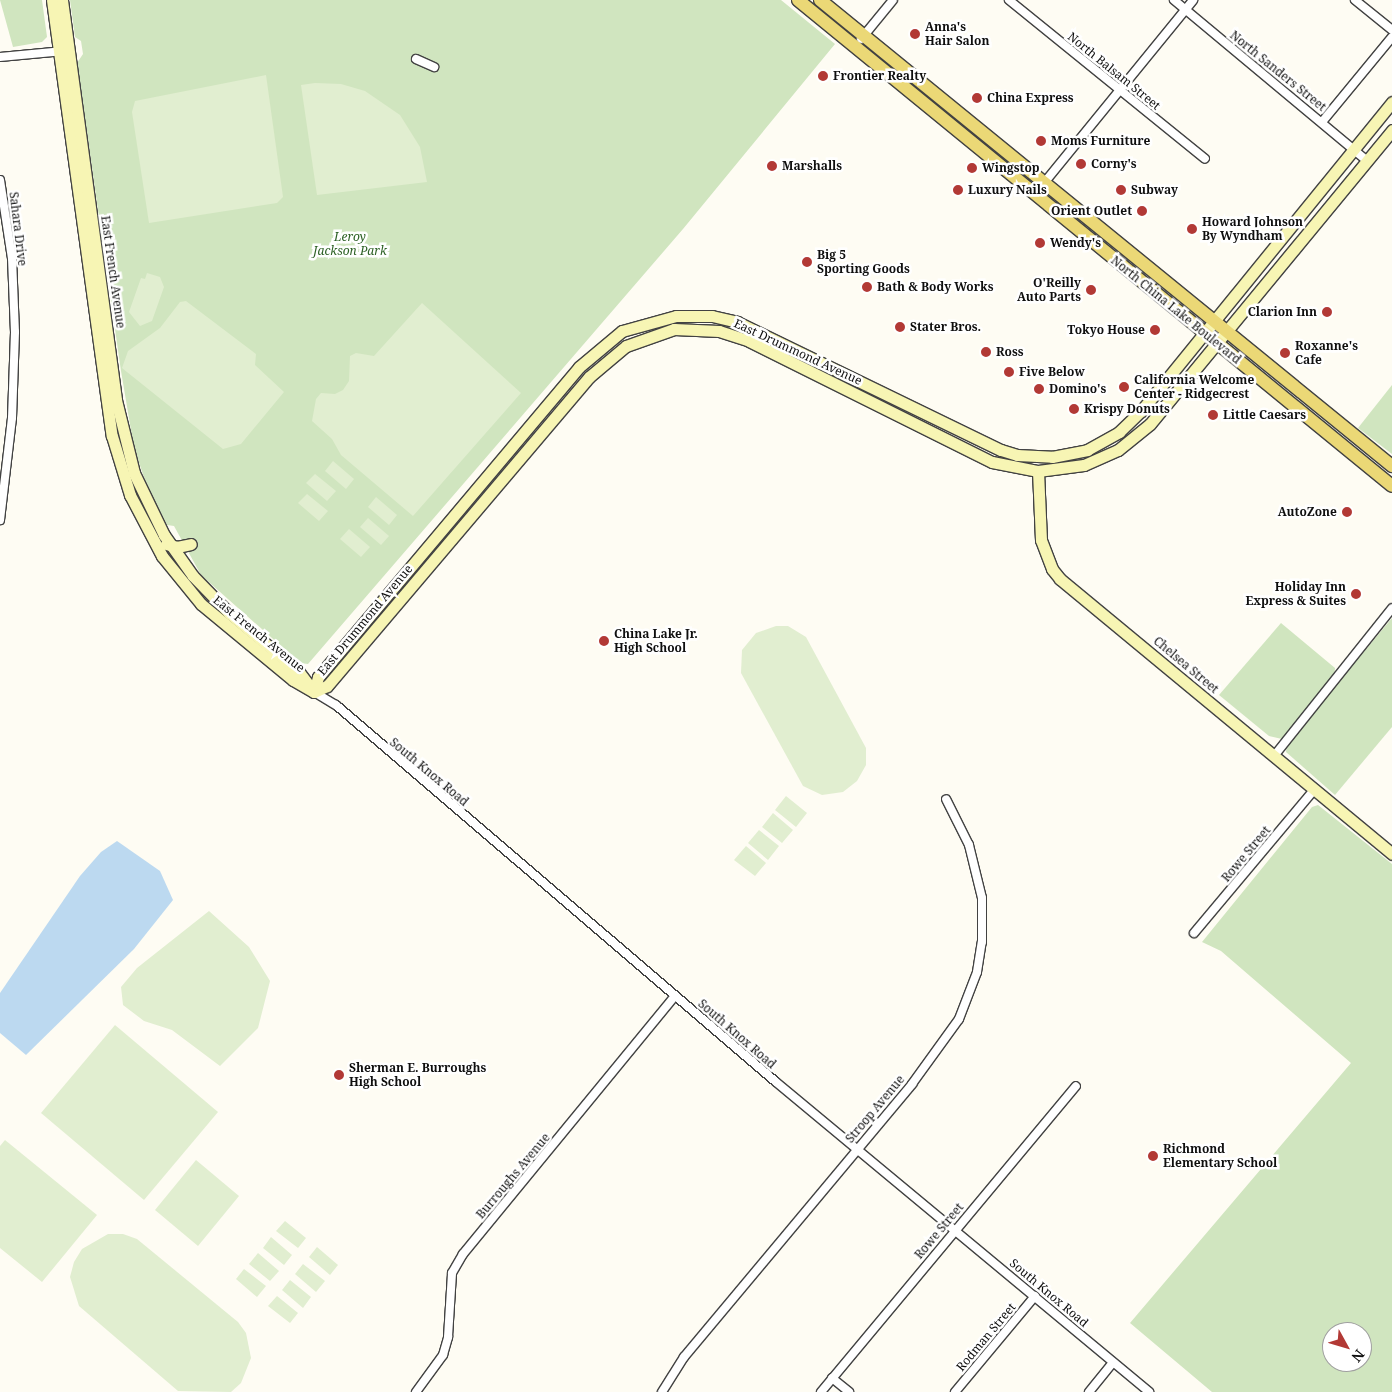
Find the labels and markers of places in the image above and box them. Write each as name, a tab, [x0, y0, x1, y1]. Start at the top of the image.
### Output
place label: Anna's Hair Salon	[925, 20, 989, 48]
marker: Anna's Hair Salon	[909, 28, 921, 40]
place label: Frontier Realty	[833, 69, 926, 83]
marker: Frontier Realty	[817, 70, 829, 82]
place label: China Express	[987, 91, 1074, 105]
marker: China Express	[971, 92, 983, 104]
place label: Moms Furniture	[1051, 134, 1150, 148]
marker: Moms Furniture	[1035, 135, 1047, 147]
place label: Corny's	[1091, 157, 1137, 171]
marker: Corny's	[1075, 158, 1087, 170]
place label: Marshalls	[782, 159, 842, 173]
marker: Marshalls	[766, 160, 778, 172]
place label: Wingstop	[982, 161, 1039, 175]
marker: Wingstop	[966, 162, 978, 174]
place label: Luxury Nails	[968, 183, 1047, 197]
place label: Subway	[1131, 183, 1178, 197]
marker: Luxury Nails	[952, 184, 964, 196]
marker: Subway	[1115, 184, 1127, 196]
place label: Orient Outlet	[1051, 204, 1132, 218]
marker: Orient Outlet	[1136, 205, 1148, 217]
place label: Howard Johnson By Wyndham	[1202, 215, 1303, 243]
marker: Howard Johnson By Wyndham	[1186, 223, 1198, 235]
place label: Wendy's	[1050, 236, 1101, 250]
marker: Wendy's	[1034, 237, 1046, 249]
place label: Big 5 Sporting Goods	[817, 248, 910, 276]
marker: Big 5 Sporting Goods	[801, 256, 813, 268]
place label: O'Reilly Auto Parts	[1017, 276, 1081, 304]
place label: Bath & Body Works	[877, 280, 993, 294]
marker: Bath & Body Works	[861, 281, 873, 293]
marker: O'Reilly Auto Parts	[1085, 284, 1097, 296]
place label: Clarion Inn	[1248, 305, 1317, 319]
marker: Clarion Inn	[1321, 306, 1333, 318]
place label: Stater Bros.	[910, 320, 981, 334]
marker: Stater Bros.	[894, 321, 906, 333]
place label: Tokyo House	[1067, 323, 1145, 337]
marker: Tokyo House	[1149, 324, 1161, 336]
place label: Roxanne's Cafe	[1295, 339, 1358, 367]
place label: Ross	[996, 345, 1023, 359]
marker: Ross	[980, 346, 992, 358]
marker: Roxanne's Cafe	[1279, 347, 1291, 359]
place label: Five Below	[1019, 365, 1085, 379]
marker: Five Below	[1003, 366, 1015, 378]
place label: California Welcome Center - Ridgecrest	[1134, 373, 1254, 401]
marker: California Welcome Center - Ridgecrest	[1118, 381, 1130, 393]
place label: Domino's	[1049, 382, 1106, 396]
marker: Domino's	[1033, 383, 1045, 395]
place label: Krispy Donuts	[1084, 402, 1170, 416]
marker: Krispy Donuts	[1068, 403, 1080, 415]
place label: Little Caesars	[1223, 408, 1306, 422]
marker: Little Caesars	[1207, 409, 1219, 421]
place label: AutoZone	[1278, 505, 1337, 519]
marker: AutoZone	[1341, 506, 1353, 518]
place label: Holiday Inn Express & Suites	[1245, 580, 1346, 608]
marker: Holiday Inn Express & Suites	[1350, 588, 1362, 600]
place label: China Lake Jr. High School	[614, 627, 698, 655]
marker: China Lake Jr. High School	[598, 635, 610, 647]
place label: Sherman E. Burroughs High School	[349, 1061, 486, 1089]
marker: Sherman E. Burroughs High School	[333, 1069, 345, 1081]
place label: Richmond Elementary School	[1163, 1142, 1277, 1170]
marker: Richmond Elementary School	[1147, 1150, 1159, 1162]

